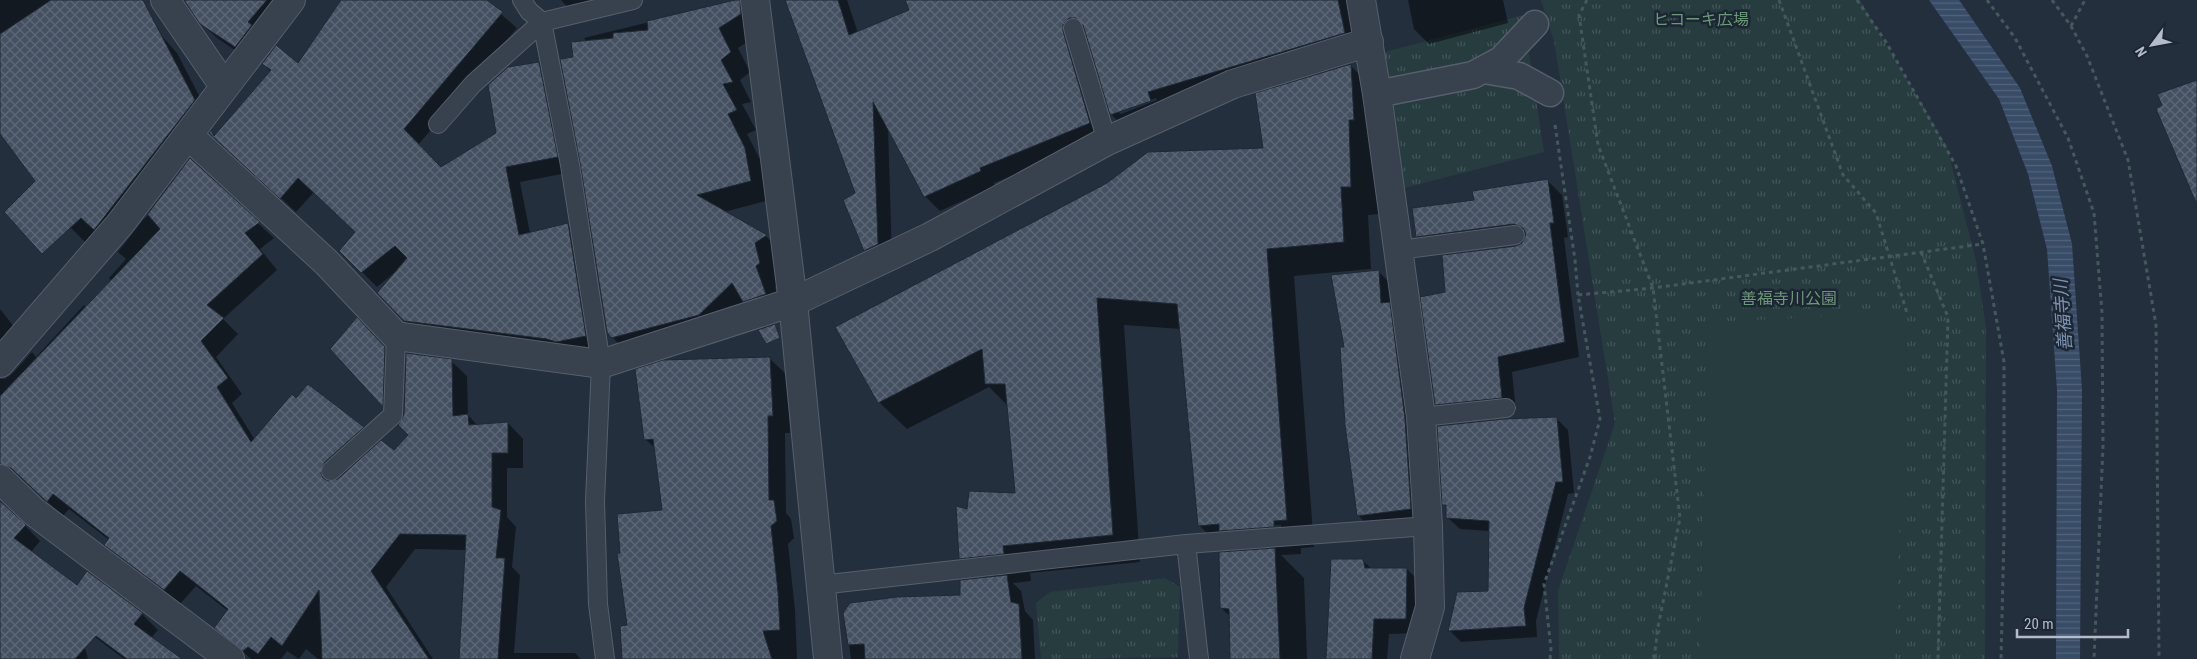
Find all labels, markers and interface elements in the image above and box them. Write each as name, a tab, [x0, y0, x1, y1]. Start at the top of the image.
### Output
park label: ヒコーキ広場	[1653, 10, 1749, 29]
north arrow	[2127, 20, 2177, 70]
text: N	[2132, 44, 2150, 60]
water label: 善福寺川	[2049, 276, 2075, 352]
park label: 善福寺川公園	[1741, 289, 1837, 308]
scale bar	[2017, 606, 2128, 638]
text: 20 m	[2024, 615, 2054, 633]

